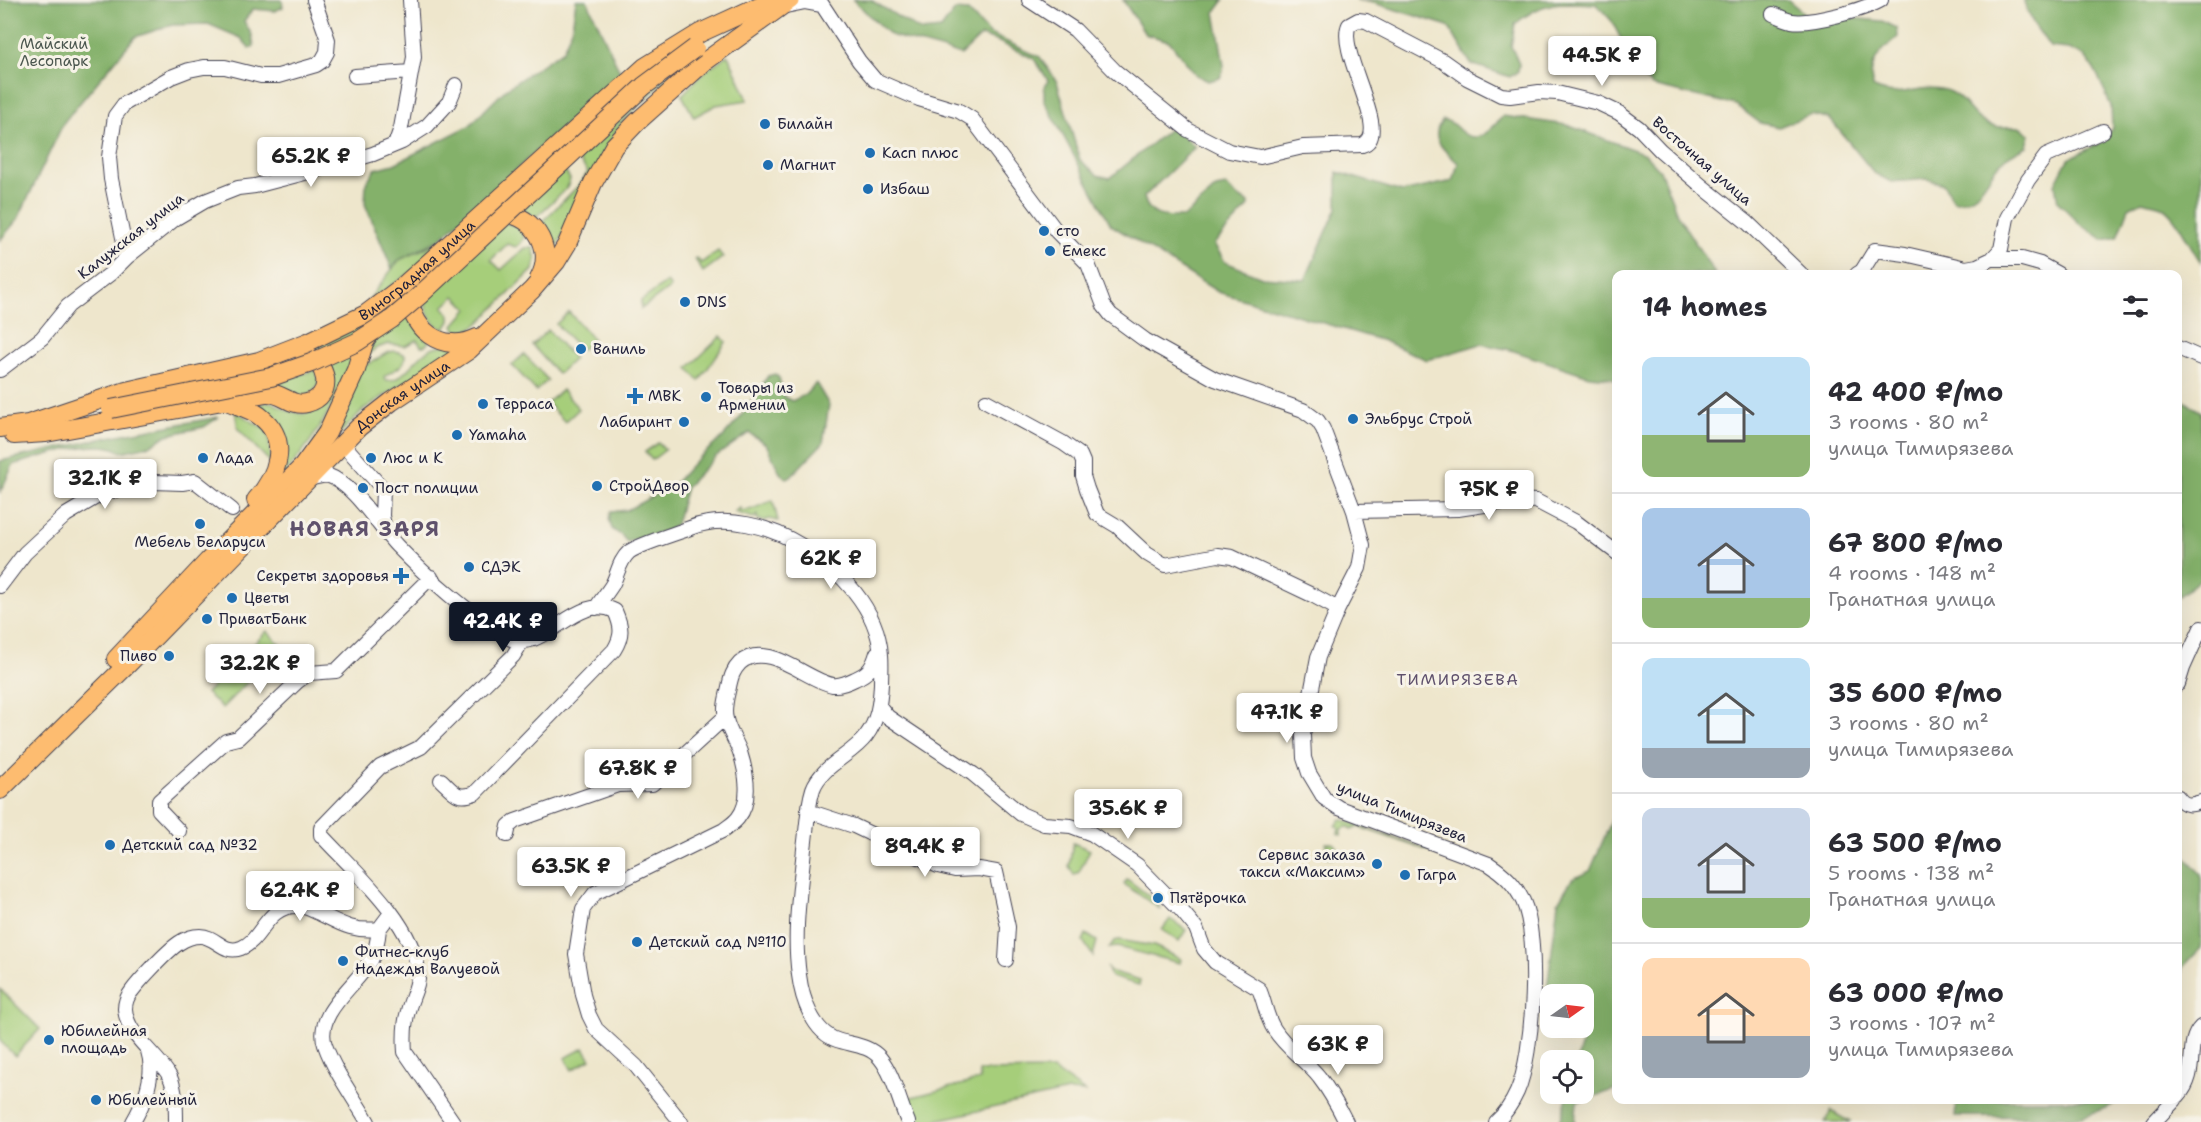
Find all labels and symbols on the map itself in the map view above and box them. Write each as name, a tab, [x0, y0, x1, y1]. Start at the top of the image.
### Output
park label: Майский Лесопарк	[20, 34, 88, 71]
pin: 44.5K ₽	[1547, 36, 1657, 87]
street label: Восточная улица	[1648, 112, 1757, 210]
place label: Билайн	[777, 114, 833, 134]
marker: Билайн	[758, 117, 772, 131]
pin: 65.2K ₽	[256, 137, 366, 188]
place label: Касп плюс	[882, 143, 959, 163]
marker: Касп плюс	[863, 146, 877, 160]
place label: Магнит	[780, 155, 836, 175]
marker: Магнит	[761, 158, 775, 172]
place label: Избаш	[880, 179, 930, 199]
marker: Избаш	[861, 182, 875, 196]
street label: Калужская улица	[74, 188, 189, 284]
street label: Виноградная улица	[356, 215, 480, 326]
place label: сто	[1056, 221, 1080, 241]
marker: сто	[1037, 224, 1051, 238]
place label: Емекс	[1062, 241, 1106, 261]
marker: Емекс	[1043, 244, 1057, 258]
place label: DNS	[697, 292, 727, 312]
marker: DNS	[678, 295, 692, 309]
place label: Ваниль	[593, 339, 646, 359]
marker: Ваниль	[574, 342, 588, 356]
street label: Донская улица	[351, 355, 454, 436]
place label: Товары из Армении	[718, 378, 794, 415]
place label: МВК	[648, 386, 682, 406]
marker: МВК	[626, 387, 644, 405]
marker: Товары из Армении	[699, 390, 713, 404]
place label: Терраса	[495, 394, 554, 414]
marker: Терраса	[476, 397, 490, 411]
place label: Эльбрус Строй	[1365, 409, 1472, 429]
place label: Лабиринт	[600, 412, 672, 432]
marker: Эльбрус Строй	[1346, 412, 1360, 426]
marker: Лабиринт	[677, 415, 691, 429]
place label: Yamaha	[469, 425, 527, 445]
marker: Yamaha	[450, 428, 464, 442]
place label: Лада	[215, 448, 254, 468]
place label: Люс и К	[383, 448, 443, 468]
marker: Лада	[196, 451, 210, 465]
marker: Люс и К	[364, 451, 378, 465]
pin: 32.1K ₽	[50, 459, 160, 510]
pin: 75K ₽	[1447, 470, 1531, 521]
place label: СтройДвор	[609, 476, 689, 496]
place label: Пост полиции	[375, 478, 478, 498]
marker: СтройДвор	[590, 479, 604, 493]
marker: Пост полиции	[356, 481, 370, 495]
district label: НОВАЯ ЗАРЯ	[290, 515, 440, 543]
marker: Мебель Беларуси	[193, 517, 207, 531]
place label: Мебель Беларуси	[134, 532, 266, 552]
pin: 62K ₽	[789, 539, 873, 590]
place label: СДЭК	[481, 557, 521, 577]
marker: СДЭК	[462, 560, 476, 574]
place label: Секреты здоровья	[257, 566, 389, 586]
marker: Секреты здоровья	[394, 569, 408, 583]
place label: Цветы	[244, 588, 289, 608]
marker: Цветы	[225, 591, 239, 605]
pin: 42.4K ₽	[448, 602, 558, 653]
place label: ПриватБанк	[219, 609, 307, 629]
marker: ПриватБанк	[200, 612, 214, 626]
pin: 32.2K ₽	[205, 644, 315, 695]
place label: Пиво	[120, 646, 157, 666]
marker: Пиво	[162, 649, 176, 663]
district label: ТИМИРЯЗЕВА	[1397, 669, 1519, 690]
pin: 47.1K ₽	[1232, 693, 1342, 744]
pin: 67.8K ₽	[583, 749, 693, 800]
street label: улица Тимирязева	[1334, 777, 1471, 848]
pin: 35.6K ₽	[1073, 789, 1183, 840]
pin: 89.4K ₽	[870, 827, 980, 878]
place label: Детский сад №32	[122, 835, 258, 855]
marker: Детский сад №32	[103, 838, 117, 852]
place label: Сервис заказа такси «Максим»	[1239, 845, 1366, 882]
pin: 63.5K ₽	[516, 847, 626, 898]
marker: Сервис заказа такси «Максим»	[1370, 857, 1384, 871]
place label: Гагра	[1417, 865, 1457, 885]
marker: Гагра	[1398, 868, 1412, 882]
pin: 62.4K ₽	[245, 871, 355, 922]
place label: Пятёрочка	[1170, 888, 1247, 908]
marker: Пятёрочка	[1151, 891, 1165, 905]
place label: Детский сад №110	[649, 932, 787, 952]
marker: Детский сад №110	[630, 935, 644, 949]
place label: Фитнес-клуб Надежды Валуевой	[355, 942, 500, 979]
marker: Фитнес-клуб Надежды Валуевой	[336, 954, 350, 968]
north arrow	[1540, 984, 1594, 1038]
place label: Юбилейная площадь	[61, 1021, 147, 1058]
pin: 63K ₽	[1296, 1025, 1380, 1076]
marker: Юбилейная площадь	[42, 1033, 56, 1047]
place label: Юбилейный	[108, 1090, 197, 1110]
marker: Юбилейный	[89, 1093, 103, 1107]

